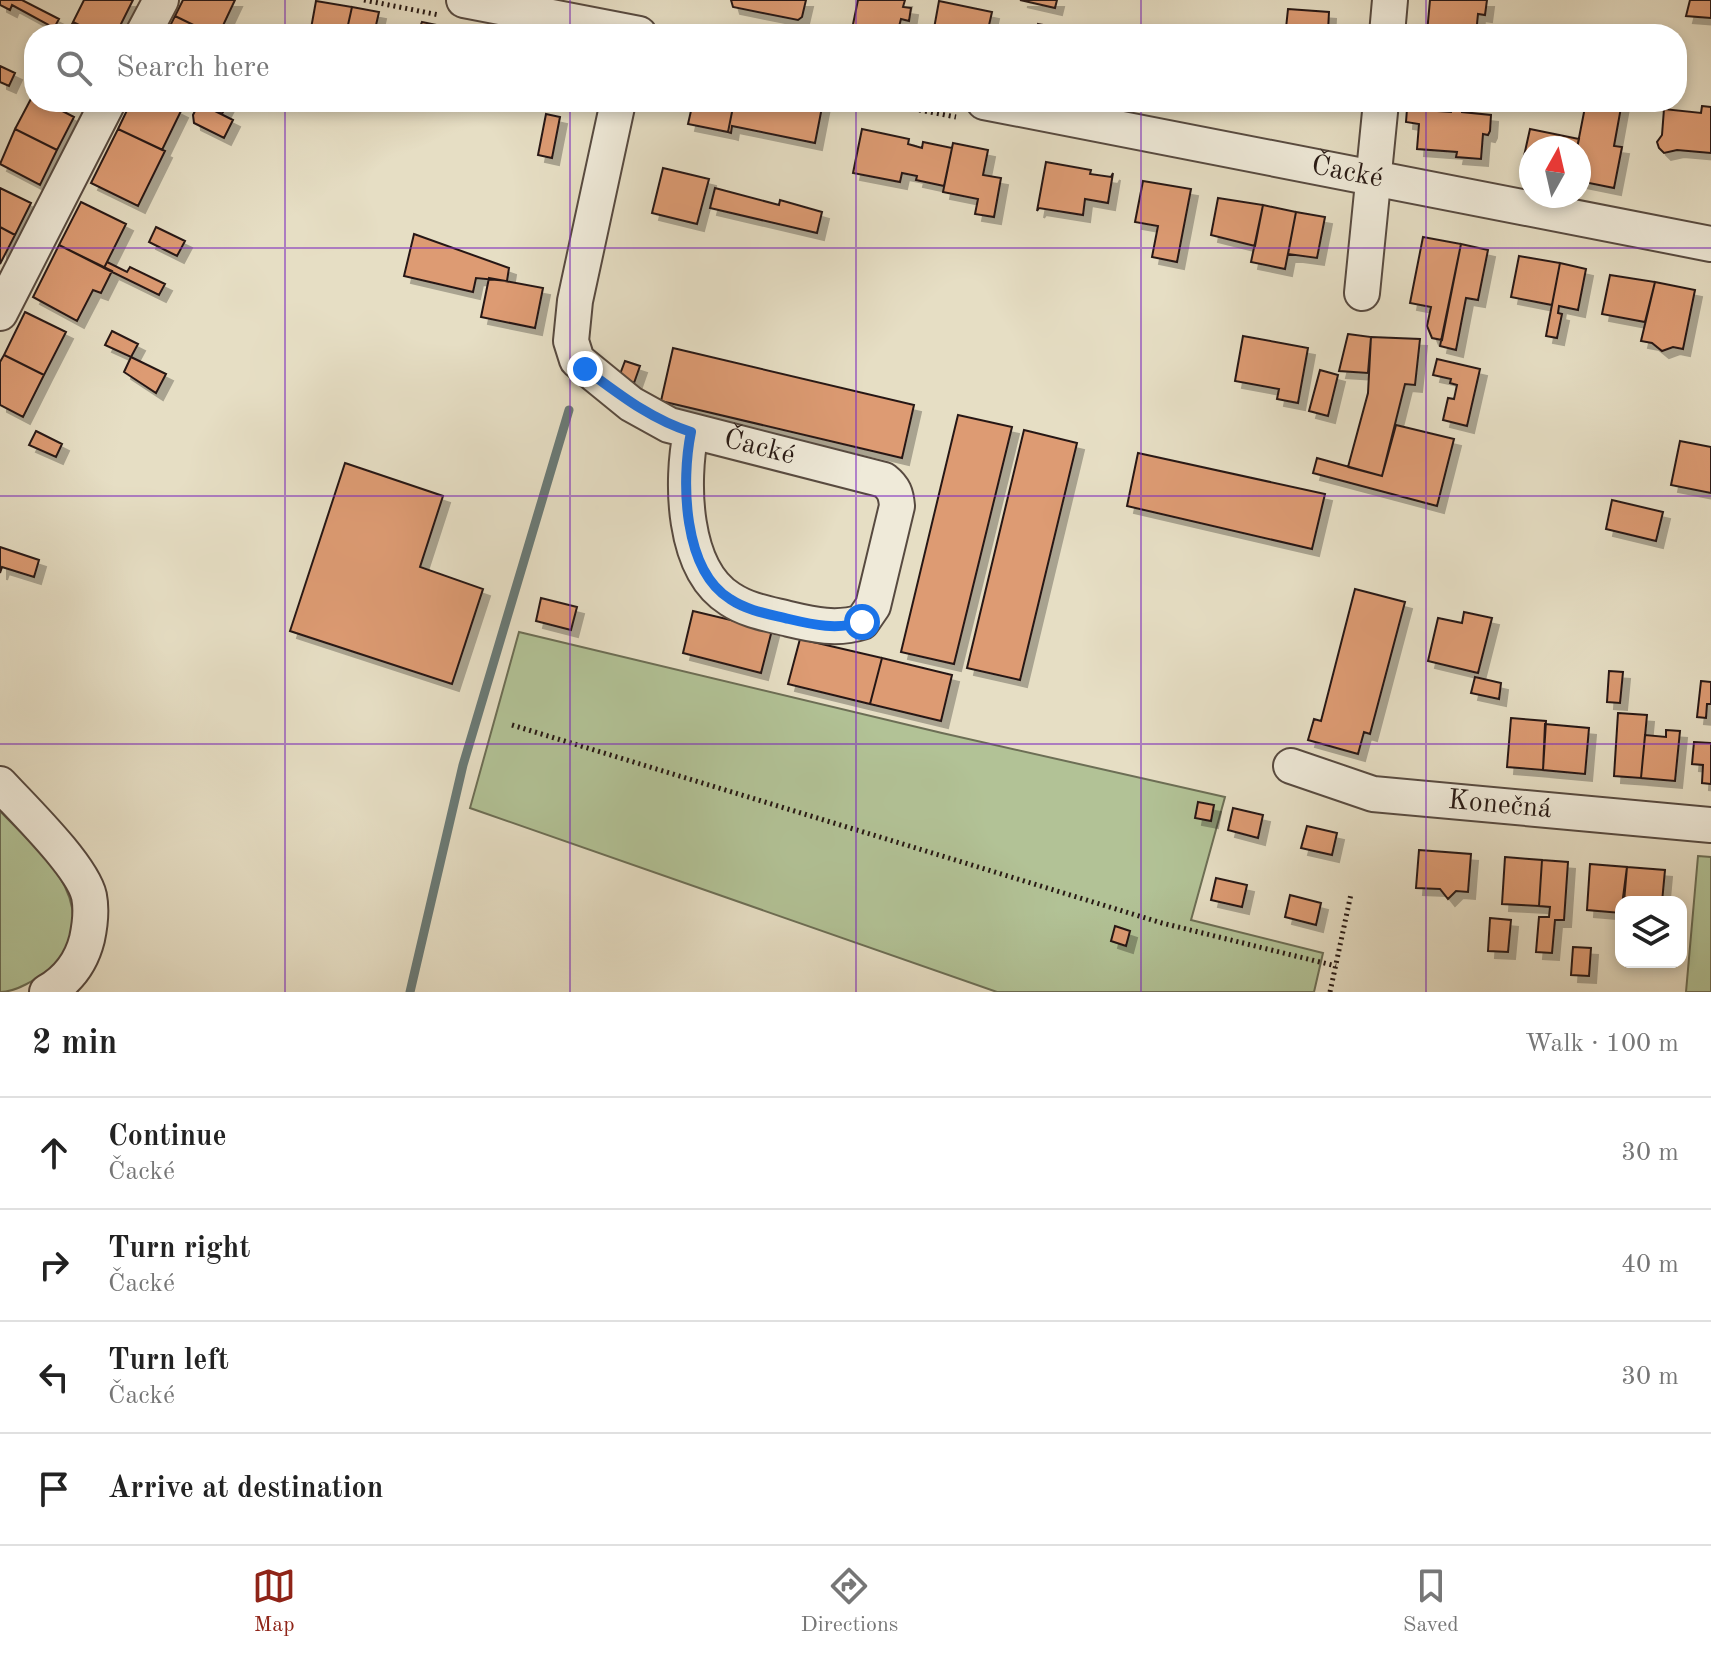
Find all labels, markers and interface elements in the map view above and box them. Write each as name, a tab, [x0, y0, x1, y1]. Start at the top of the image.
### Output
search box	[24, 24, 1687, 112]
icon: search	[52, 46, 96, 90]
text: Search here	[116, 53, 270, 83]
north arrow	[1519, 136, 1591, 208]
street label: Čacké	[1309, 147, 1385, 194]
route end	[567, 351, 603, 387]
street label: Čacké	[721, 421, 798, 471]
route start	[844, 604, 880, 640]
street label: Konečná	[1447, 787, 1553, 824]
map controls	[1615, 896, 1687, 968]
button: layers	[1615, 896, 1687, 968]
text: 2 min	[32, 1027, 117, 1061]
text: Walk · 100 m	[1525, 1031, 1679, 1057]
text: Continue	[108, 1122, 227, 1152]
icon: ahead	[32, 1131, 76, 1175]
text: 30 m	[1621, 1140, 1679, 1166]
text: Čacké	[108, 1159, 175, 1185]
text: Turn right	[108, 1234, 250, 1264]
icon: right	[32, 1243, 76, 1287]
text: 40 m	[1621, 1252, 1679, 1278]
text: Čacké	[108, 1271, 175, 1297]
text: Turn left	[108, 1346, 229, 1376]
icon: left	[32, 1355, 76, 1399]
text: 30 m	[1621, 1364, 1679, 1390]
text: Čacké	[108, 1383, 175, 1409]
icon: arrive	[32, 1467, 76, 1511]
text: Arrive at destination	[108, 1474, 383, 1504]
tab: Map	[252, 1564, 296, 1639]
tab: Directions	[801, 1564, 898, 1639]
tab: Saved	[1403, 1564, 1459, 1639]

